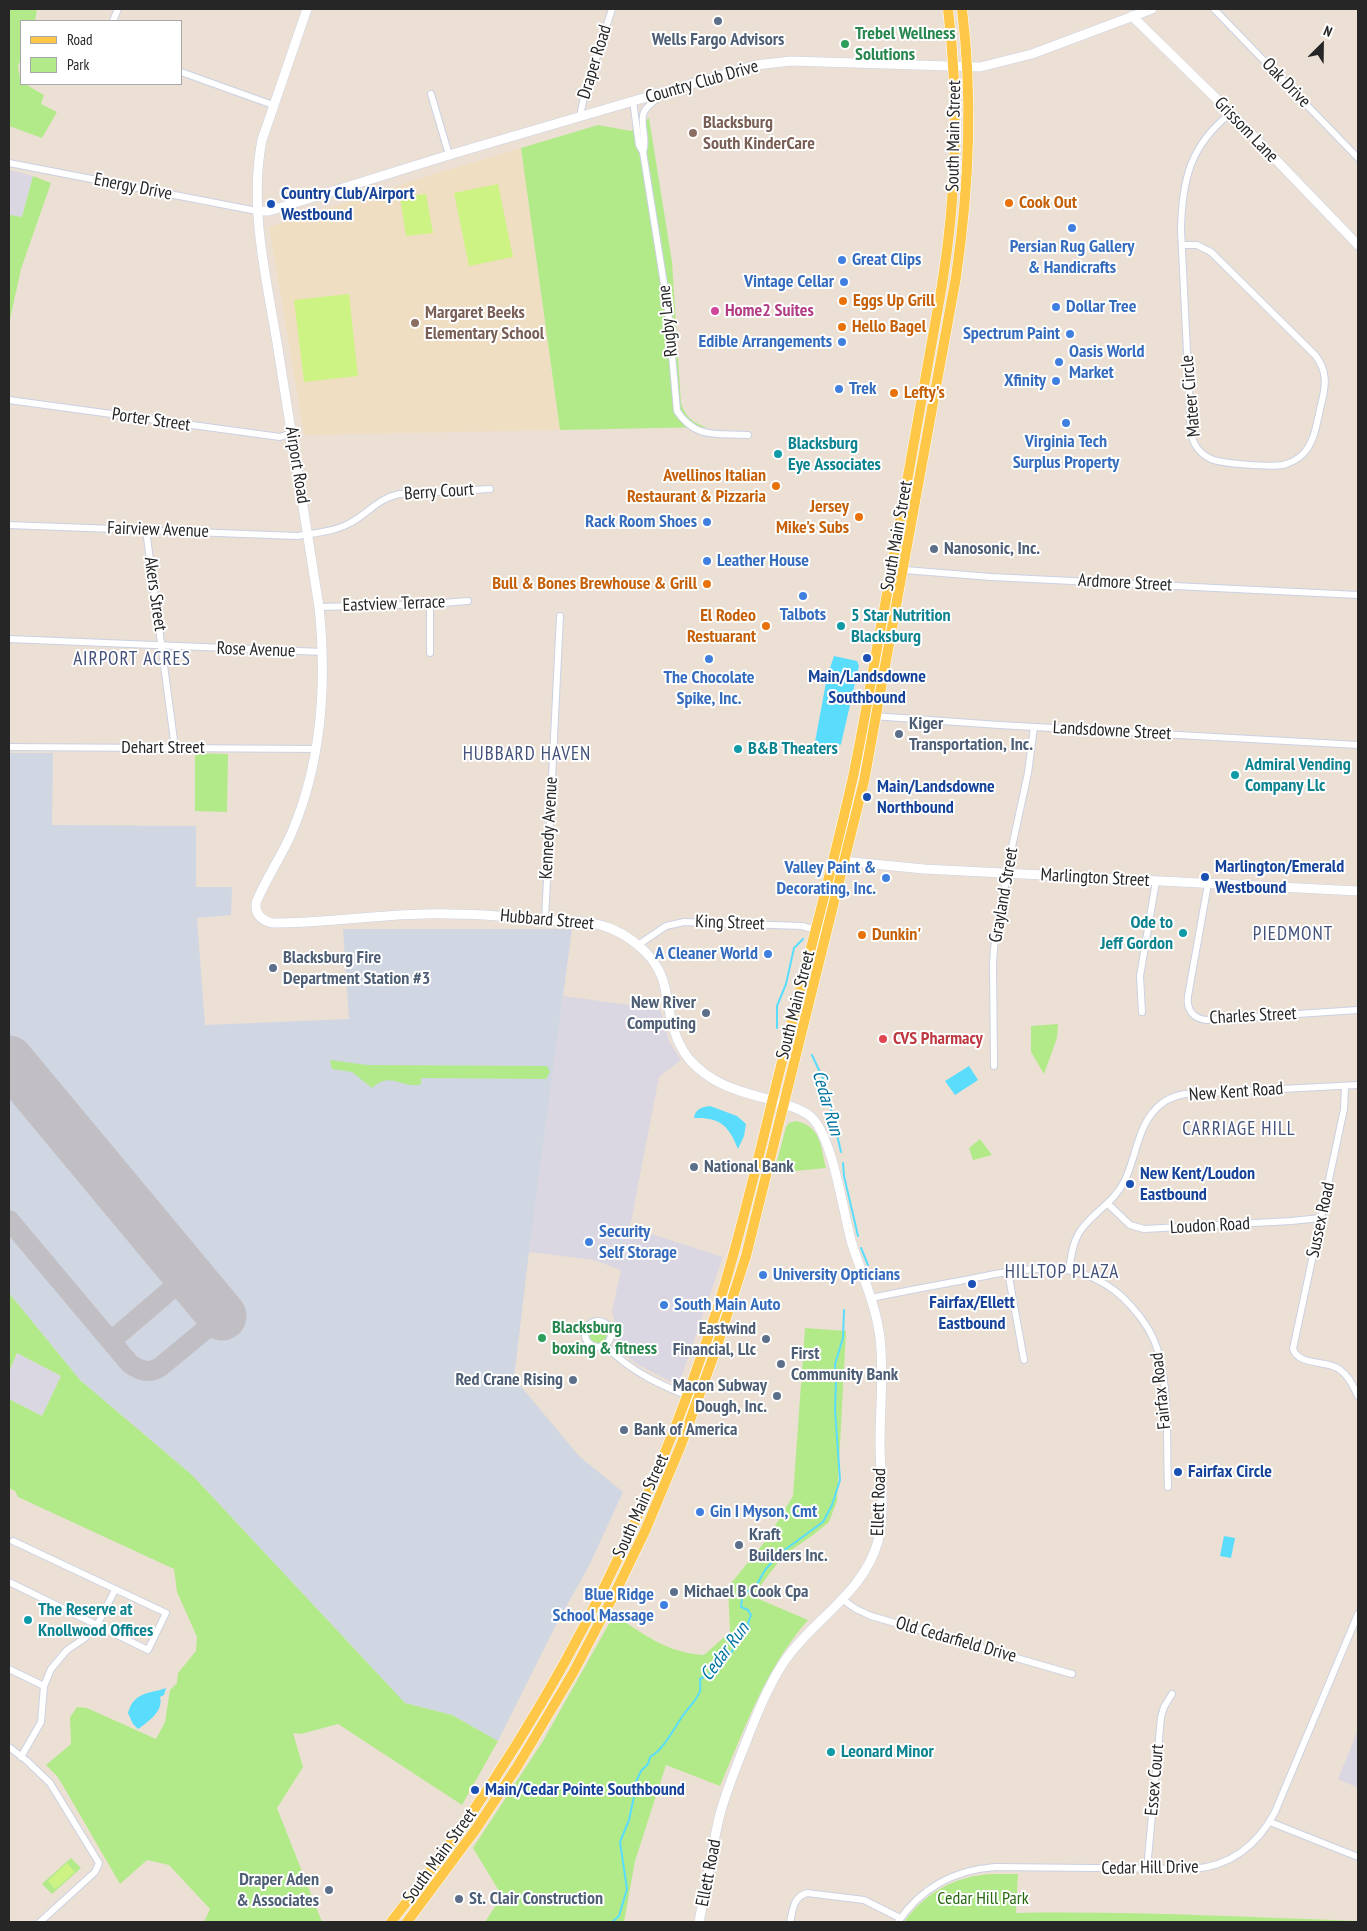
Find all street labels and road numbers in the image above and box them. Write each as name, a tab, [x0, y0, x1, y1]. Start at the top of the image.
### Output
street label: Draper Road	[574, 22, 616, 102]
street label: Oak Drive	[1257, 54, 1315, 112]
street label: Country Club Drive	[643, 56, 761, 108]
street label: South Main Street	[942, 80, 966, 192]
street label: Grissom Lane	[1209, 93, 1283, 167]
street label: Energy Drive	[92, 169, 174, 205]
street label: Rugby Lane	[653, 284, 683, 358]
street label: Mateer Circle	[1177, 354, 1205, 438]
street label: Porter Street	[110, 404, 192, 436]
street label: Airport Road	[280, 425, 314, 505]
street label: Berry Court	[403, 479, 475, 505]
street label: South Main Street	[877, 479, 917, 593]
street label: Fairview Avenue	[107, 517, 209, 543]
street label: Akers Street	[139, 555, 171, 633]
street label: Ardmore Street	[1077, 570, 1173, 596]
street label: Eastview Terrace	[342, 591, 446, 617]
street label: Rose Avenue	[216, 638, 296, 662]
street label: Landsdowne Street	[1052, 717, 1172, 745]
street label: Dehart Street	[121, 737, 205, 759]
street label: Kennedy Avenue	[536, 776, 562, 880]
street label: Grayland Street	[985, 846, 1023, 944]
street label: Marlington Street	[1040, 864, 1150, 892]
street label: Hubbard Street	[499, 905, 595, 935]
street label: King Street	[695, 911, 765, 935]
street label: South Main Street	[772, 948, 820, 1062]
street label: Charles Street	[1209, 1003, 1297, 1029]
street label: New Kent Road	[1188, 1078, 1284, 1106]
street label: Sussex Road	[1302, 1180, 1340, 1260]
street label: Loudon Road	[1169, 1213, 1251, 1239]
street label: Fairfax Road	[1146, 1351, 1176, 1431]
street label: South Main Street	[608, 1451, 674, 1561]
street label: Ellett Road	[867, 1468, 891, 1536]
street label: Old Cedarfield Drive	[893, 1612, 1019, 1668]
street label: Essex Court	[1141, 1743, 1169, 1817]
street label: South Main Street	[398, 1805, 482, 1907]
street label: Ellett Road	[692, 1838, 726, 1908]
street label: Cedar Hill Drive	[1101, 1856, 1199, 1880]

